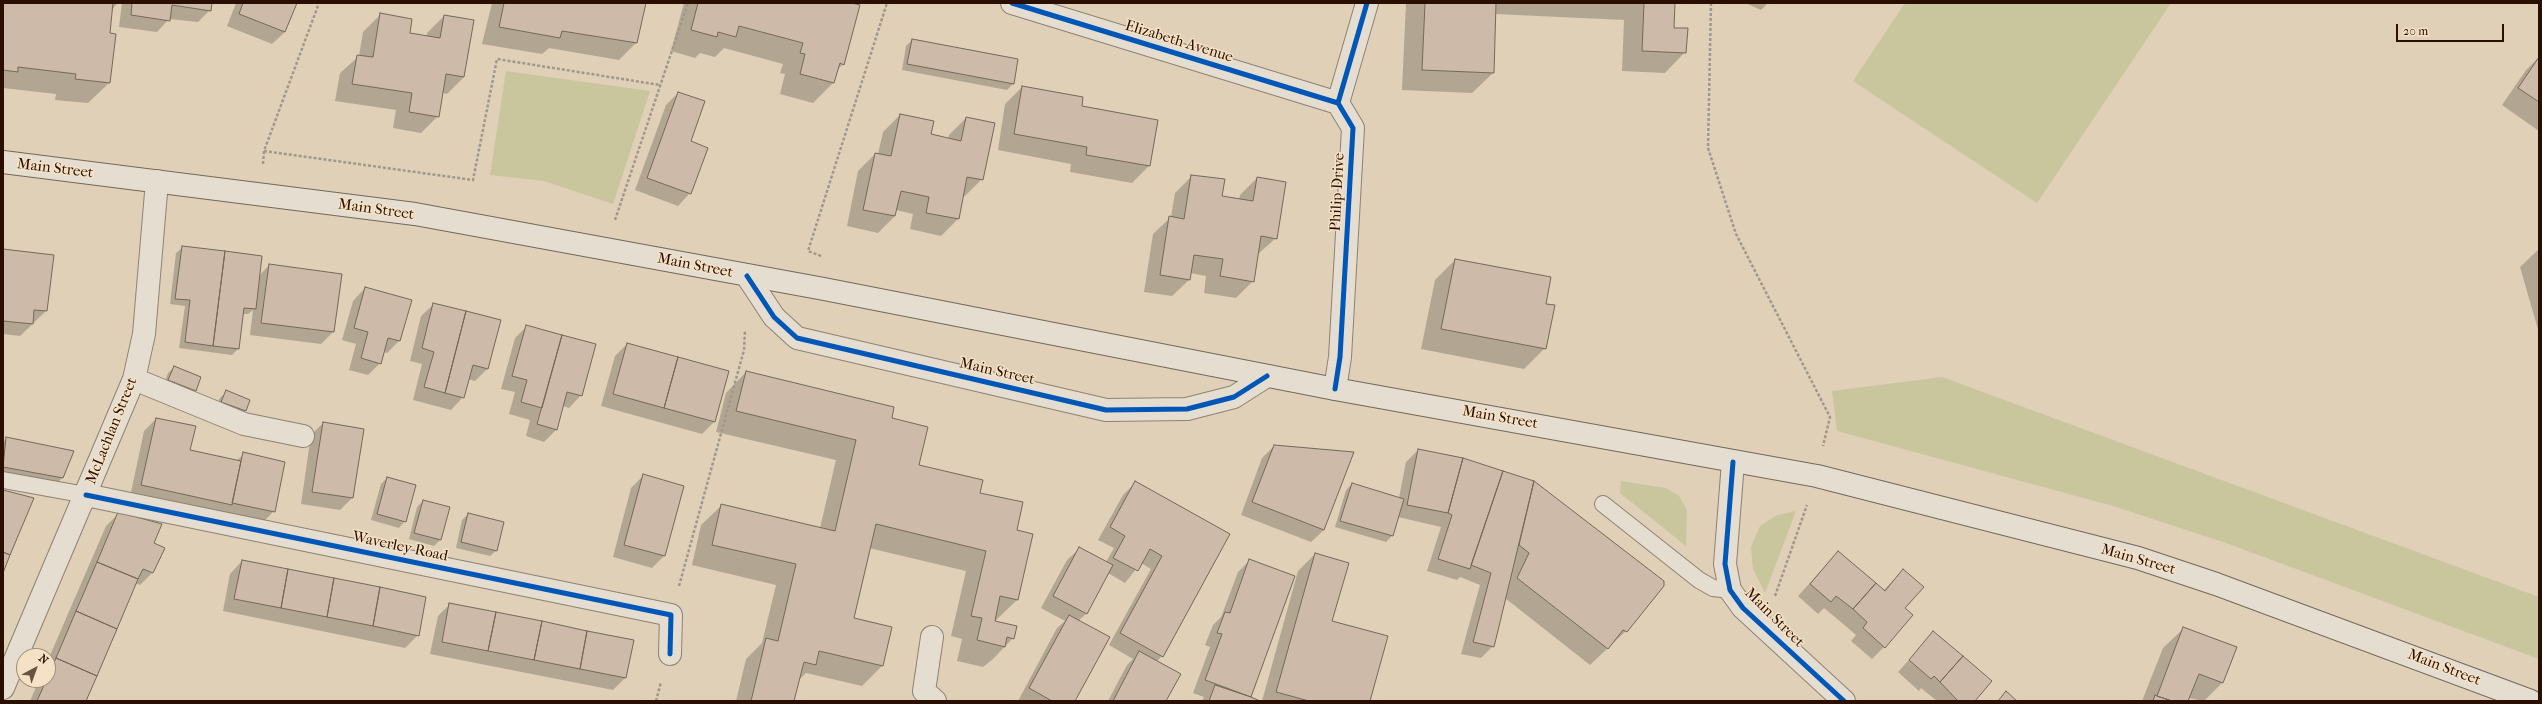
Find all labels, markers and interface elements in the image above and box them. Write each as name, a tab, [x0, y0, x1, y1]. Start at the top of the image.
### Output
scale bar	[2398, 16, 2506, 42]
street label: Elizabeth Avenue	[1123, 17, 1235, 67]
text: 20 m	[2403, 24, 2428, 38]
street label: Philip Drive	[1327, 152, 1349, 232]
street label: Main Street	[16, 155, 94, 183]
street label: Main Street	[337, 196, 415, 224]
street label: Main Street	[656, 250, 734, 282]
street label: Main Street	[958, 355, 1036, 389]
street label: McLachlan Street	[82, 375, 142, 487]
street label: Main Street	[1461, 402, 1539, 434]
street label: Waverley Road	[351, 528, 449, 566]
street label: Main Street	[2099, 541, 2177, 579]
street label: Main Street	[1741, 585, 1807, 651]
street label: Main Street	[2405, 646, 2483, 690]
north arrow	[16, 648, 56, 688]
text: N	[36, 652, 51, 667]

